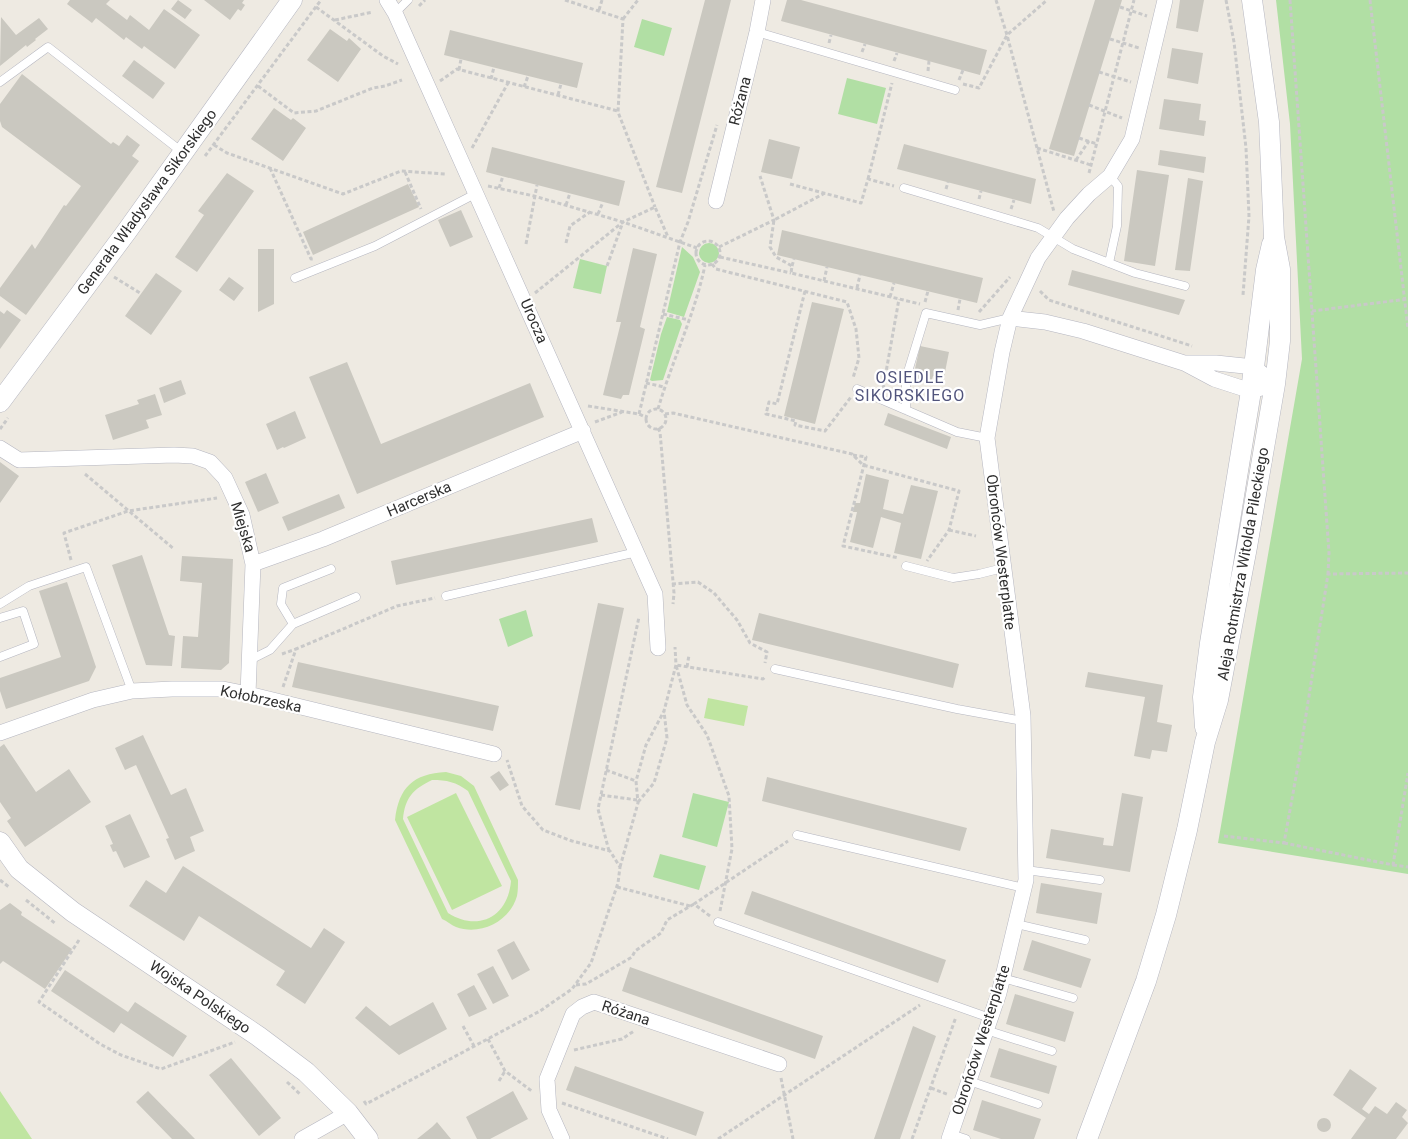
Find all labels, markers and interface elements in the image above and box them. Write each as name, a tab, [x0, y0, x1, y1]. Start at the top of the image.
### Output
street label: Różana	[725, 75, 755, 127]
street label: Generała Władysława Sikorskiego	[74, 106, 220, 298]
street label: Urocza	[516, 296, 552, 346]
district label: OSIEDLE SIKORSKIEGO	[855, 368, 965, 405]
street label: Aleja Rotmistrza Witolda Pileckiego	[1214, 446, 1272, 682]
street label: Obrońców Westerplatte	[983, 473, 1019, 631]
street label: Harcerska	[384, 477, 454, 521]
street label: Miejska	[227, 500, 259, 554]
street label: Kołobrzeska	[219, 682, 303, 716]
street label: Wojska Polskiego	[146, 957, 254, 1037]
street label: Obrońców Westerplatte	[948, 963, 1014, 1117]
street label: Różana	[600, 997, 652, 1029]

